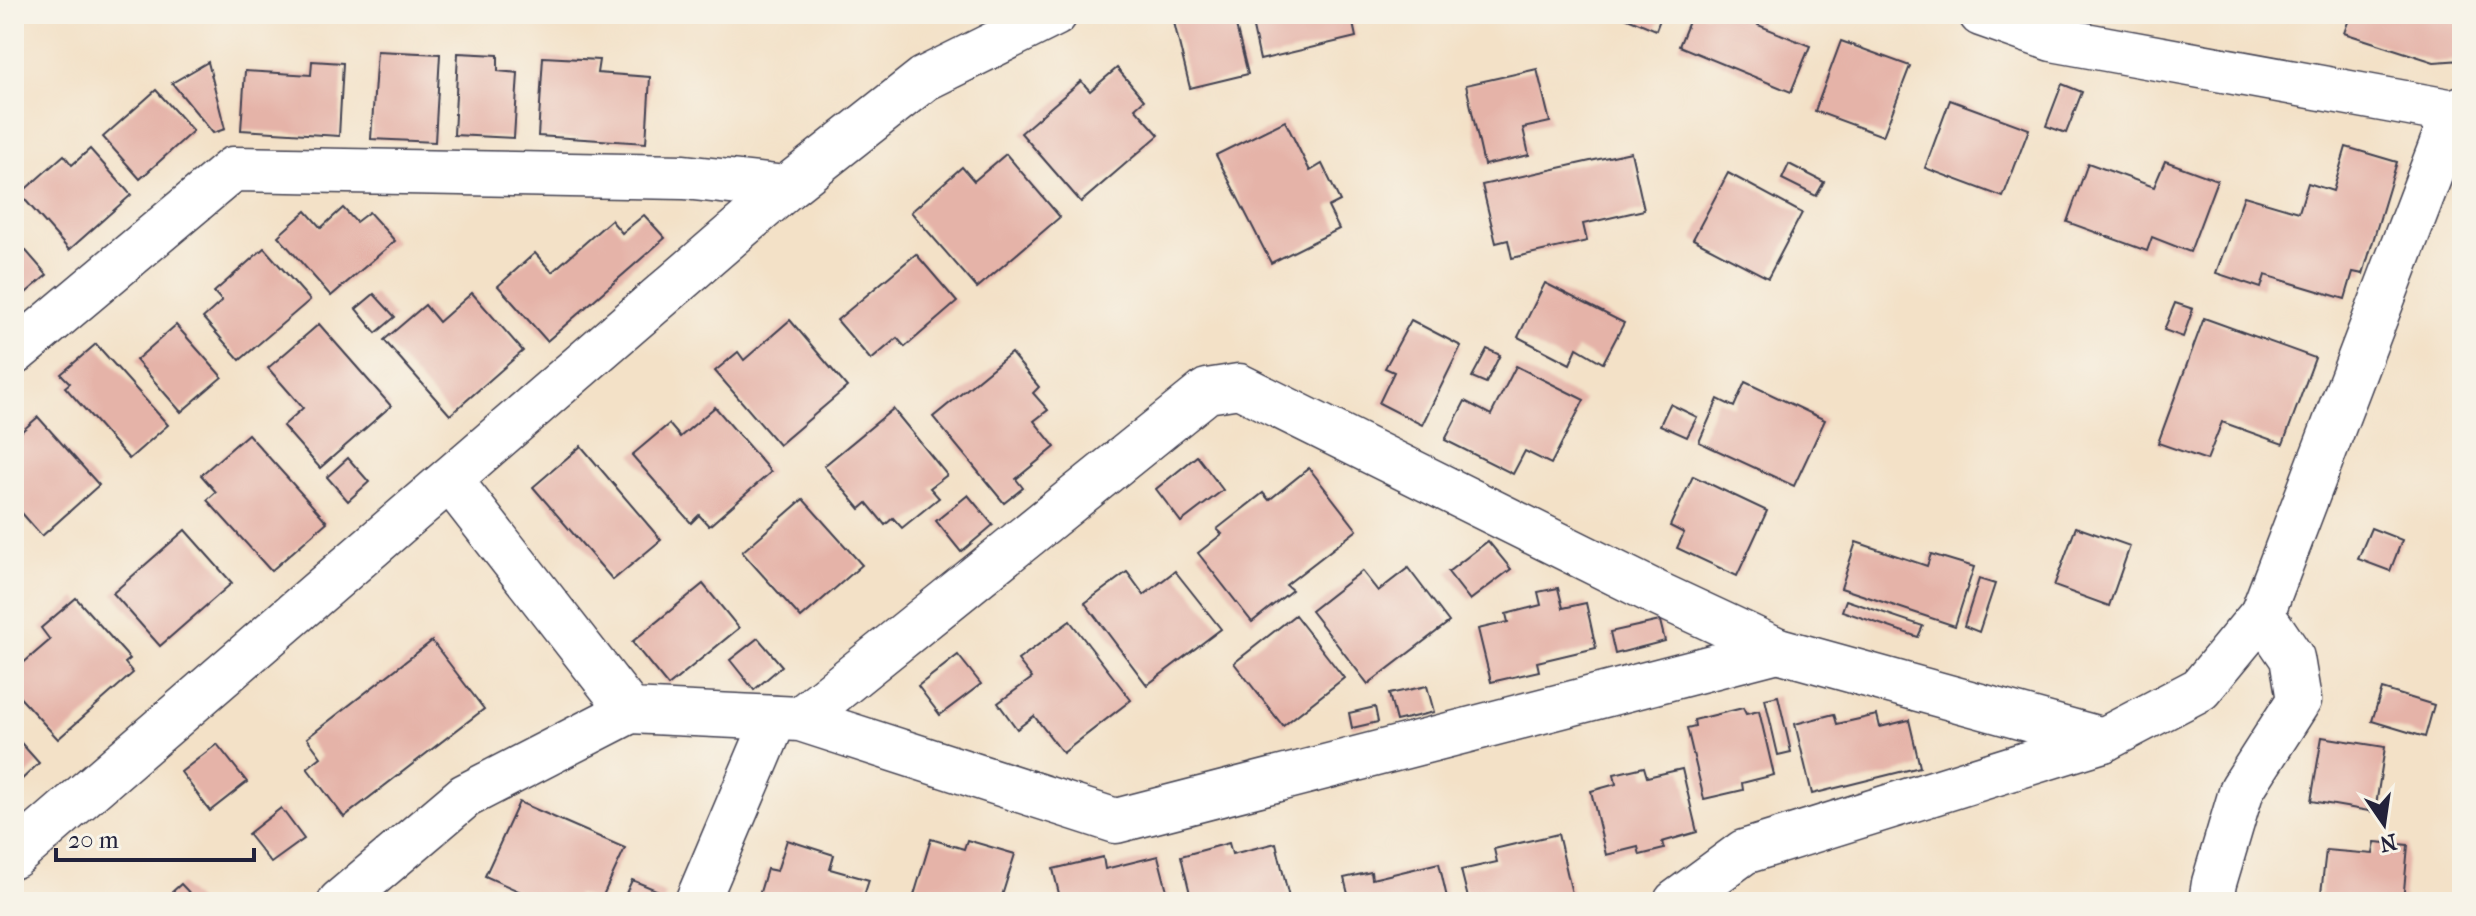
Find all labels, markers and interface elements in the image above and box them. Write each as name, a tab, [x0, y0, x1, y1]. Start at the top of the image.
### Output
north arrow	[2344, 784, 2424, 864]
scale bar	[56, 812, 254, 862]
text: 20 m	[68, 826, 119, 854]
text: N	[2377, 828, 2399, 857]

